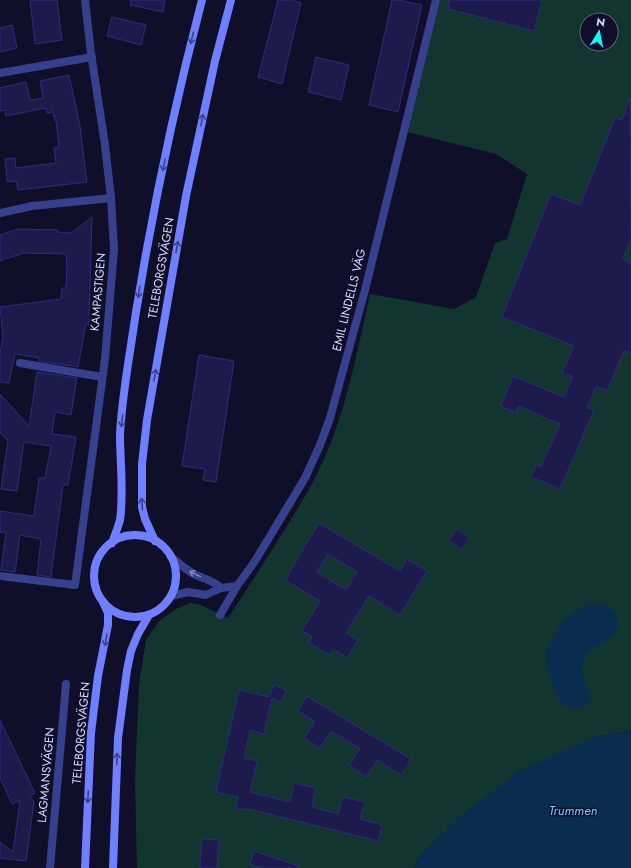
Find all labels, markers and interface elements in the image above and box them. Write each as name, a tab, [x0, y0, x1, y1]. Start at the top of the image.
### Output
north arrow	[579, 12, 619, 52]
text: N	[595, 14, 606, 31]
one-way arrow	[188, 31, 195, 44]
one-way arrow	[199, 114, 207, 127]
one-way arrow	[159, 158, 167, 171]
street label: TELEBORGSVÄGEN	[143, 216, 179, 320]
one-way arrow	[173, 241, 181, 254]
street label: EMIL LINDELLS VÄG	[328, 247, 370, 353]
street label: KAMPASTIGEN	[86, 252, 110, 332]
one-way arrow	[135, 285, 143, 298]
one-way arrow	[151, 369, 159, 382]
one-way arrow	[118, 414, 125, 427]
one-way arrow	[138, 498, 145, 511]
one-way arrow	[190, 570, 202, 577]
one-way arrow	[102, 633, 110, 646]
street label: TELEBORGSVÄGEN	[68, 681, 94, 785]
street label: LAGMANSVÄGEN	[33, 727, 59, 823]
one-way arrow	[113, 753, 121, 766]
one-way arrow	[84, 790, 92, 803]
water label: Trummen	[549, 801, 598, 820]

